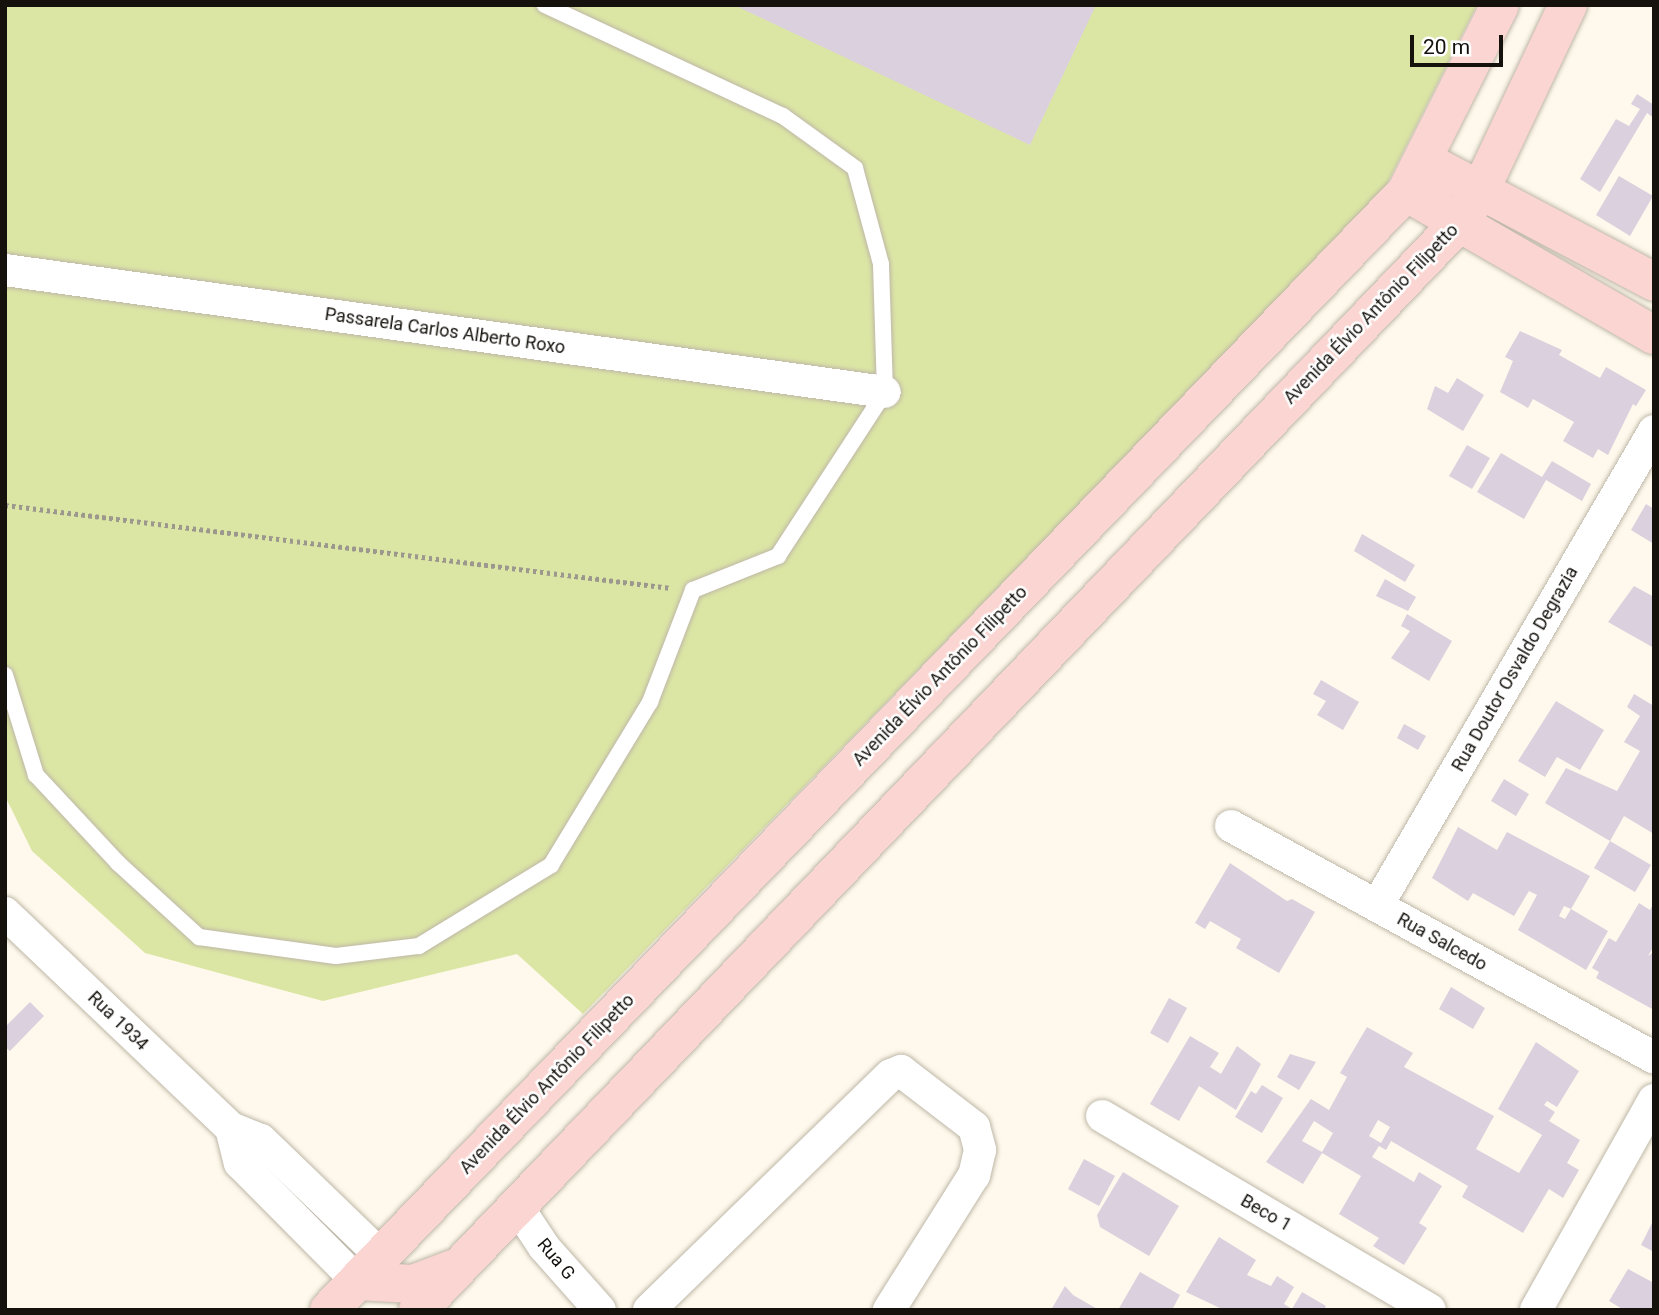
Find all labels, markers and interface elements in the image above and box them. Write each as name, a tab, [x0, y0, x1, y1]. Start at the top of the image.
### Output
scale bar	[1414, 21, 1507, 65]
text: 20 m	[1423, 35, 1470, 59]
street label: Avenida Élvio Antônio Filipetto	[1279, 219, 1463, 409]
street label: Passarela Carlos Alberto Roxo	[323, 303, 567, 359]
street label: Rua Doutor Osvaldo Degrazia	[1447, 563, 1583, 775]
street label: Avenida Élvio Antônio Filipetto	[848, 581, 1032, 771]
street label: Rua Salcedo	[1393, 908, 1491, 976]
street label: Rua 1934	[83, 987, 153, 1055]
street label: Avenida Élvio Antônio Filipetto	[455, 989, 639, 1179]
street label: Beco 1	[1237, 1190, 1295, 1236]
street label: Rua G	[532, 1234, 580, 1284]

